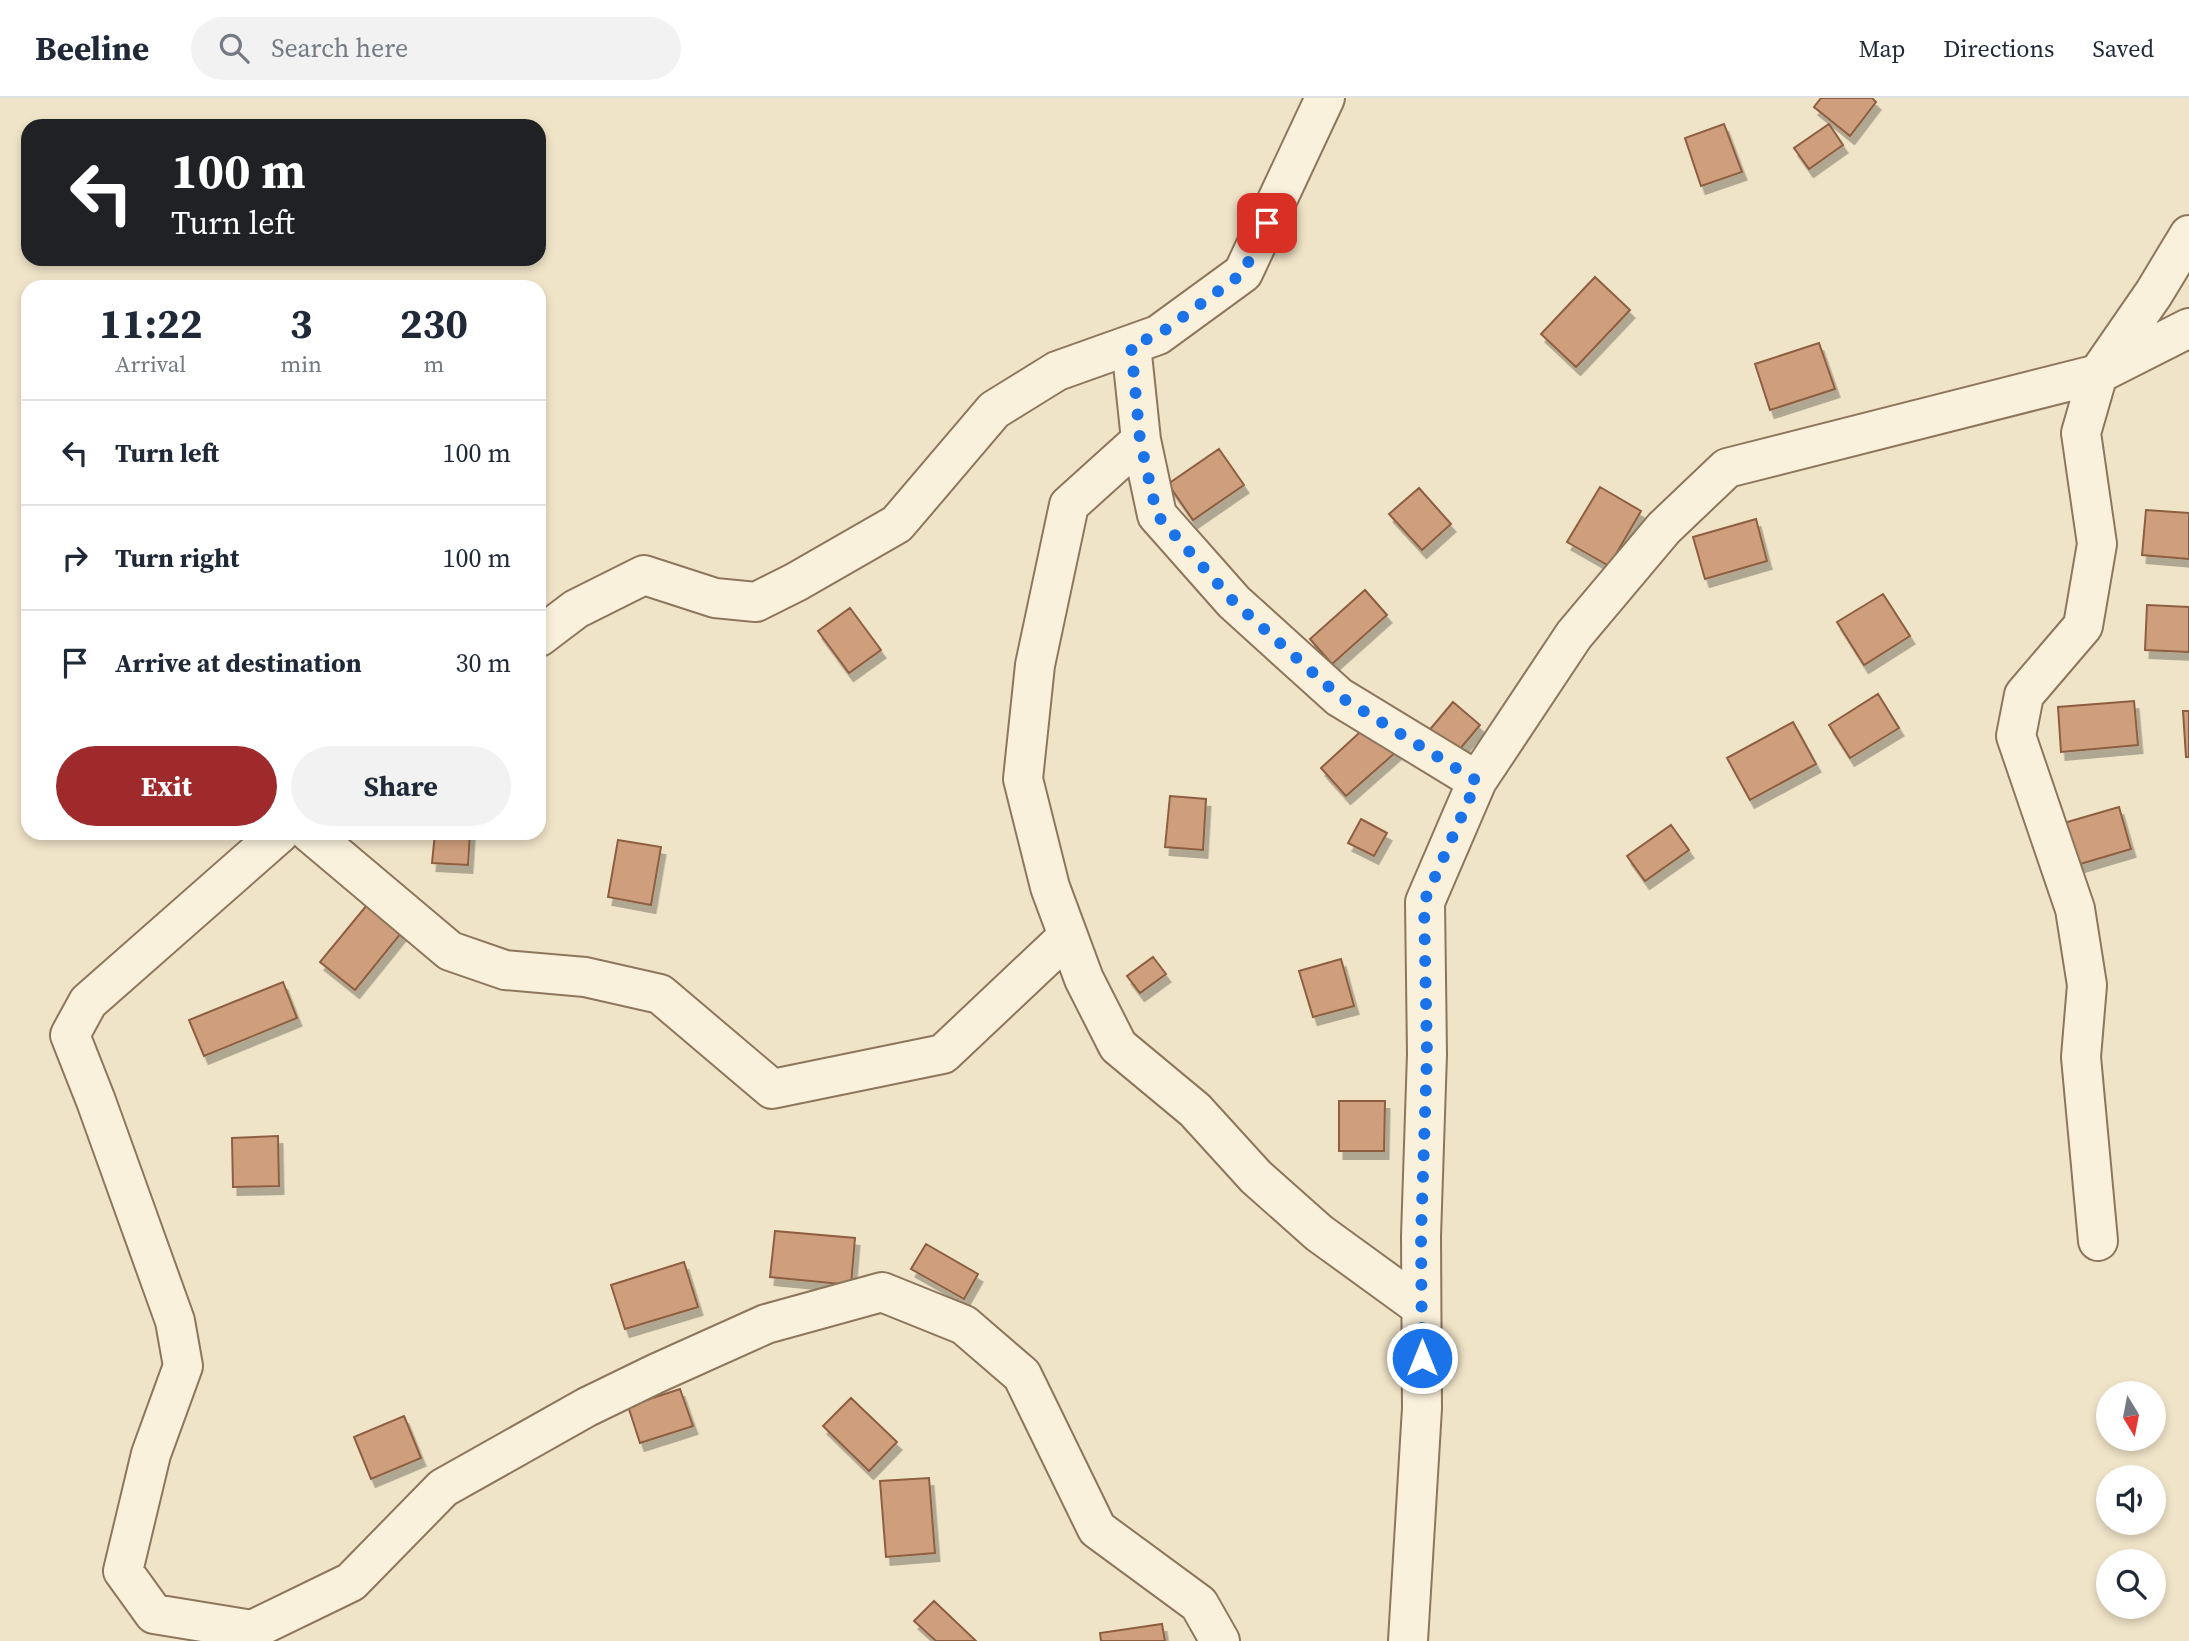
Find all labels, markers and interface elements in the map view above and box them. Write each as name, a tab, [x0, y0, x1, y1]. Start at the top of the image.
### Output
search box	[191, 17, 681, 80]
text: Beeline	[35, 26, 149, 71]
icon: search	[215, 29, 253, 67]
text: Search here	[271, 30, 408, 66]
text: Map	[1858, 32, 1905, 65]
text: Directions	[1943, 32, 2054, 65]
text: Saved	[2092, 32, 2154, 65]
text: 100 m	[171, 137, 306, 204]
icon: left	[56, 147, 147, 238]
pin	[1237, 193, 1297, 253]
text: Turn left	[171, 201, 295, 245]
icon: arrive	[1248, 204, 1286, 242]
text: 11:22	[99, 294, 203, 352]
text: 3	[290, 294, 313, 352]
text: 230	[400, 294, 468, 352]
text: Arrival	[115, 348, 186, 380]
text: min	[280, 348, 322, 380]
text: m	[424, 348, 444, 380]
icon: left	[56, 434, 94, 472]
text: Turn left	[115, 435, 219, 471]
text: 100 m	[443, 435, 511, 471]
icon: right	[56, 539, 94, 577]
text: Turn right	[115, 540, 239, 576]
text: 100 m	[443, 540, 511, 576]
icon: arrive	[56, 644, 94, 682]
text: Arrive at destination	[115, 645, 362, 681]
text: 30 m	[456, 645, 511, 681]
button: Exit	[56, 746, 277, 826]
button: Share	[291, 746, 511, 826]
position arrow	[1385, 1321, 1459, 1395]
north arrow	[2096, 1381, 2166, 1451]
map controls	[2096, 1381, 2166, 1619]
button: sound	[2096, 1465, 2166, 1535]
button: search	[2096, 1549, 2166, 1619]

